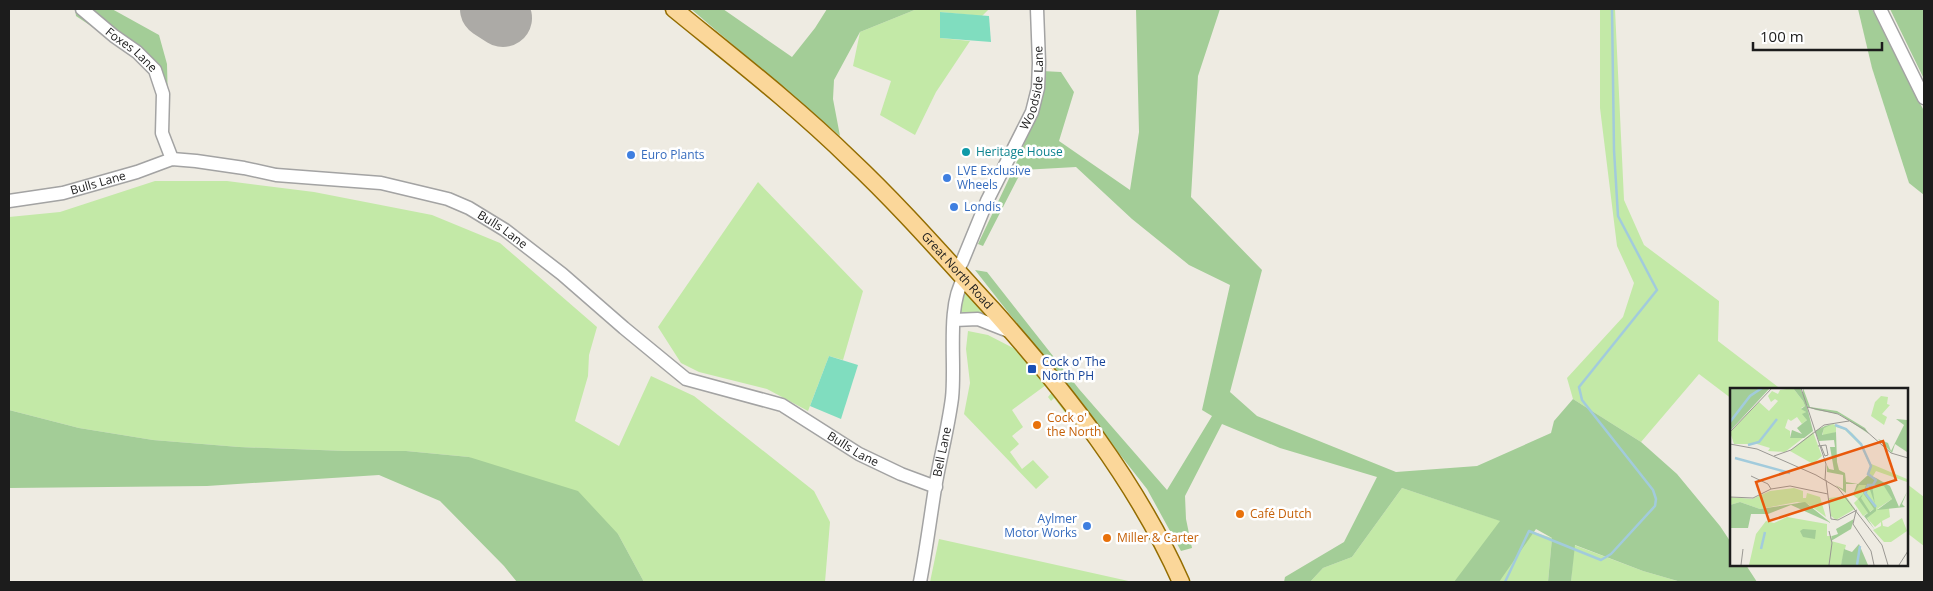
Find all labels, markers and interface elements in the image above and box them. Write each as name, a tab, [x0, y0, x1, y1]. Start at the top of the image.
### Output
scale bar	[1753, 20, 1882, 52]
street label: Foxes Lane	[102, 23, 161, 76]
text: 100 m	[1760, 26, 1804, 46]
street label: Woodside Lane	[1015, 45, 1047, 133]
place label: Heritage House	[976, 143, 1063, 160]
place label: Euro Plants	[641, 146, 705, 163]
marker: Heritage House	[960, 146, 972, 158]
marker: Euro Plants	[625, 149, 637, 161]
place label: LVE Exclusive Wheels	[957, 162, 1031, 193]
street label: Bulls Lane	[68, 167, 128, 199]
marker: LVE Exclusive Wheels	[941, 172, 953, 184]
place label: Londis	[964, 198, 1001, 215]
marker: Londis	[948, 201, 960, 213]
street label: Bulls Lane	[474, 206, 531, 252]
street label: Great North Road	[918, 228, 997, 313]
place label: Cock o' The North PH	[1042, 353, 1106, 384]
marker: Cock o' The North PH	[1026, 363, 1038, 375]
inset map	[1730, 388, 1908, 566]
place label: Cock o' the North	[1047, 409, 1101, 440]
marker: Cock o' the North	[1031, 419, 1043, 431]
street label: Bell Lane	[928, 425, 955, 478]
street label: Bulls Lane	[824, 427, 882, 470]
place label: Café Dutch	[1250, 505, 1312, 522]
marker: Café Dutch	[1234, 508, 1246, 520]
place label: Aylmer Motor Works	[1004, 510, 1077, 541]
marker: Aylmer Motor Works	[1081, 520, 1093, 532]
place label: Miller & Carter	[1117, 529, 1199, 546]
marker: Miller & Carter	[1101, 532, 1113, 544]

